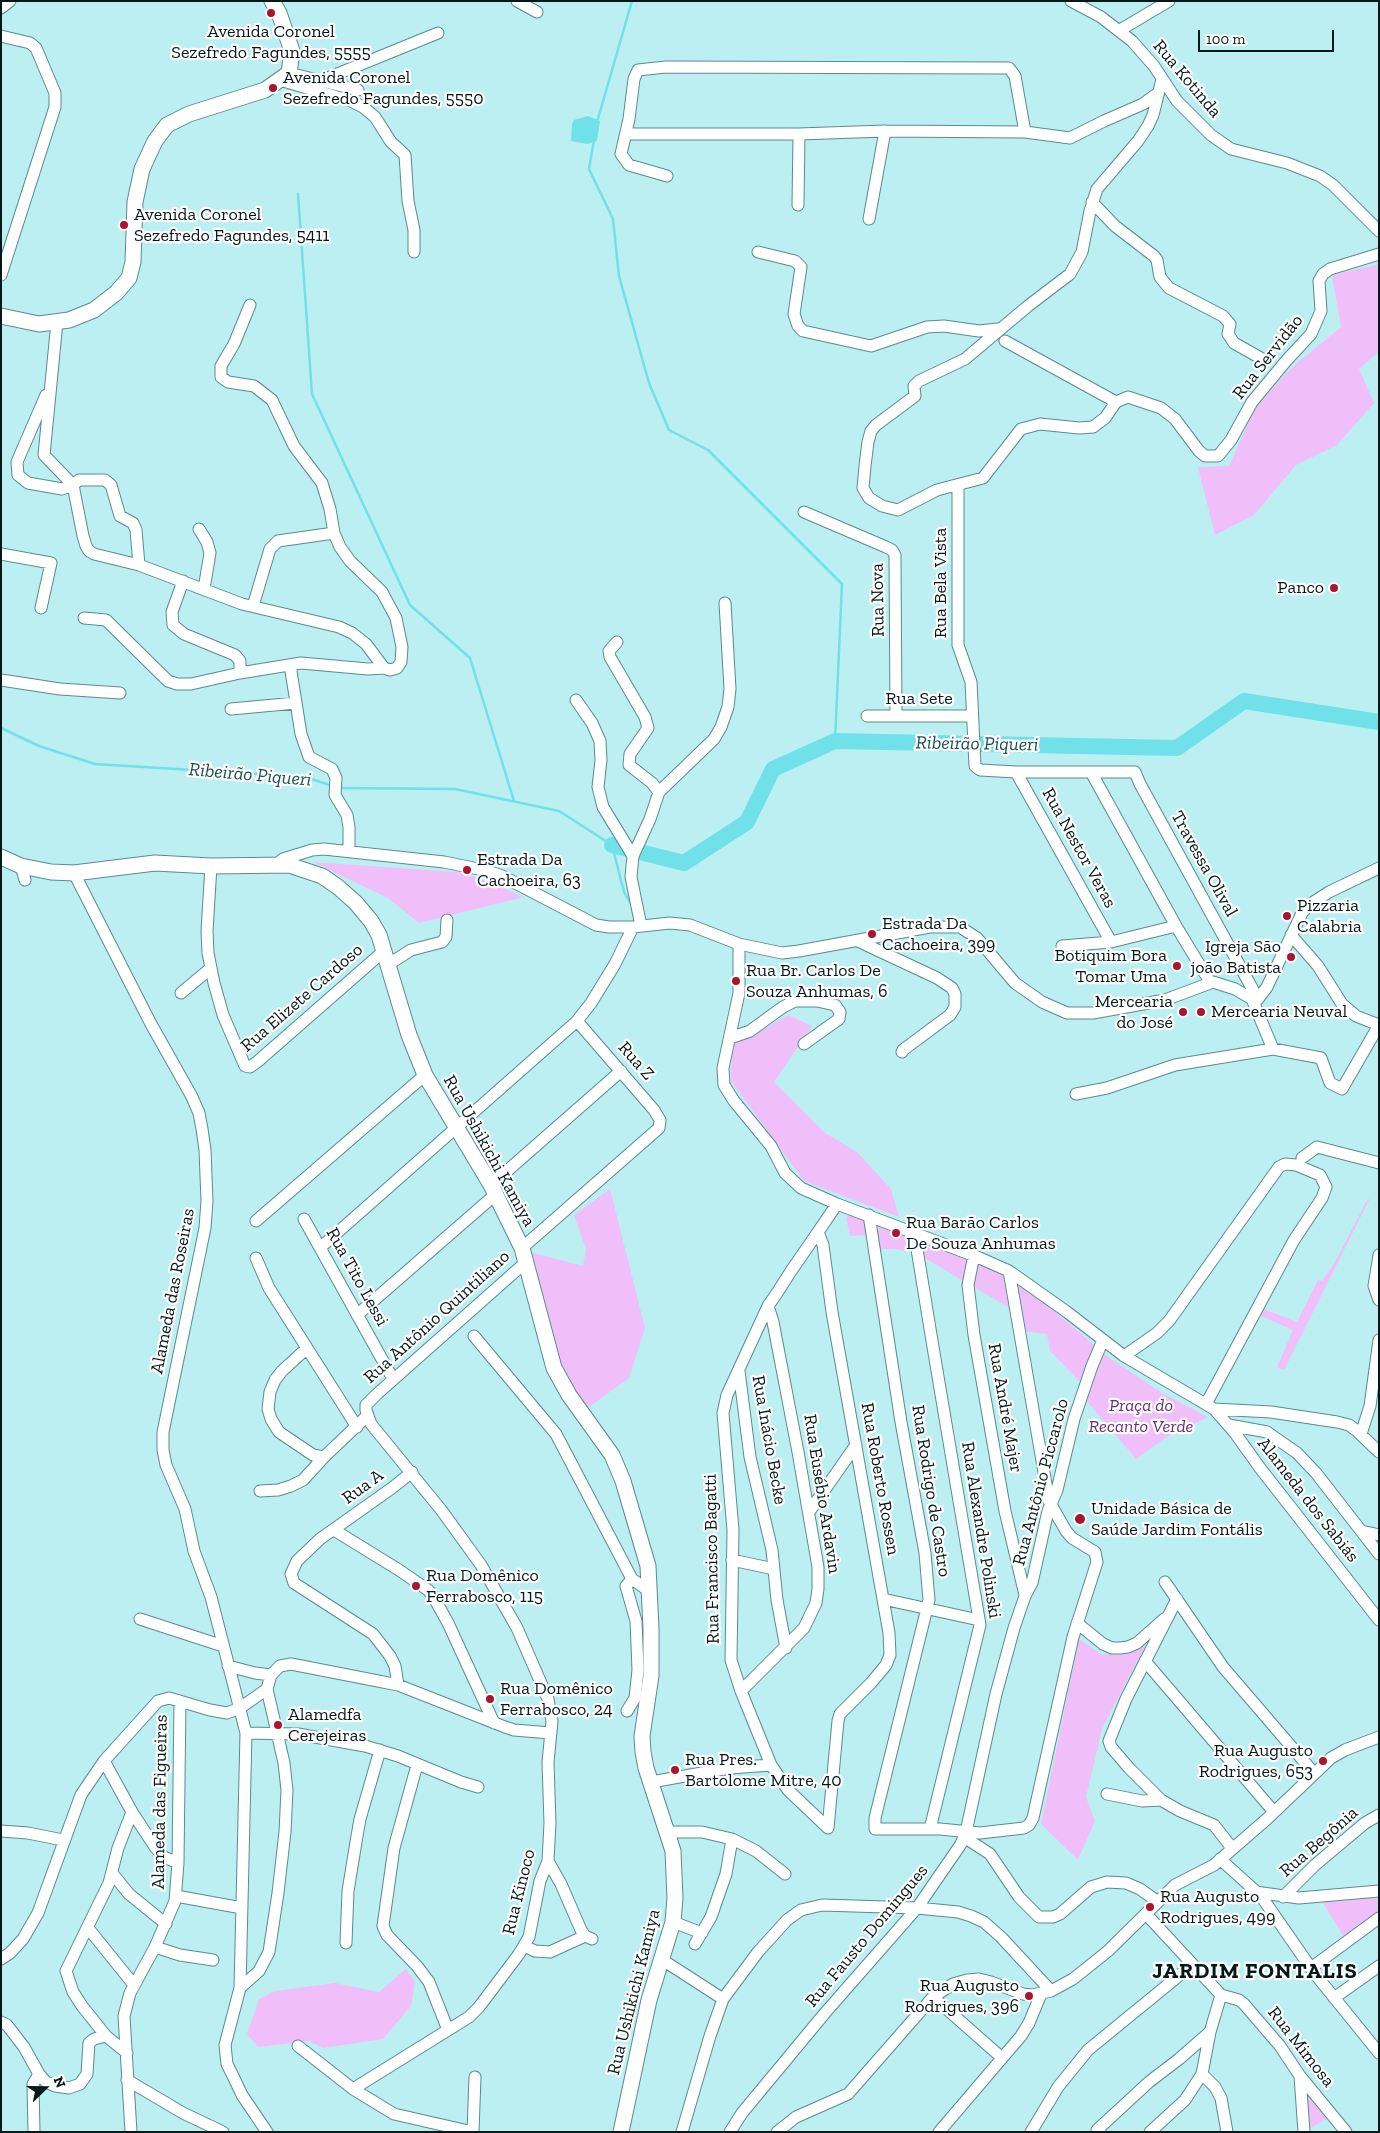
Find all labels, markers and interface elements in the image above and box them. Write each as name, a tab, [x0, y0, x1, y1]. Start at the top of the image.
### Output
marker: Avenida Coronel Sezefredo Fagundes, 5555	[265, 7, 277, 19]
scale bar	[1200, 20, 1336, 52]
place label: Avenida Coronel Sezefredo Fagundes, 5555	[171, 21, 371, 64]
text: 100 m	[1206, 30, 1245, 48]
street label: Rua Kotinda	[1148, 36, 1226, 122]
place label: Avenida Coronel Sezefredo Fagundes, 5550	[283, 67, 484, 110]
marker: Avenida Coronel Sezefredo Fagundes, 5550	[267, 82, 279, 94]
place label: Avenida Coronel Sezefredo Fagundes, 5411	[134, 204, 329, 246]
marker: Avenida Coronel Sezefredo Fagundes, 5411	[118, 219, 130, 231]
street label: Rua Servidão	[1228, 310, 1308, 404]
street label: Rua Bela Vista	[930, 528, 952, 638]
street label: Rua Nova	[867, 563, 889, 637]
place label: Panco	[1277, 577, 1324, 599]
marker: Panco	[1328, 582, 1340, 594]
street label: Rua Sete	[885, 688, 953, 710]
water label: Ribeirão Piqueri	[915, 732, 1039, 756]
water label: Ribeirão Piqueri	[188, 758, 312, 792]
street label: Rua Nestor Veras	[1037, 784, 1121, 912]
street label: Travessa Olival	[1166, 807, 1242, 921]
place label: Estrada Da Cachoeira, 63	[477, 849, 581, 892]
marker: Estrada Da Cachoeira, 63	[461, 864, 473, 876]
place label: Pizzaria Calabria	[1297, 895, 1362, 938]
marker: Pizzaria Calabria	[1281, 910, 1293, 922]
place label: Estrada Da Cachoeira, 399	[882, 913, 995, 956]
marker: Estrada Da Cachoeira, 399	[866, 928, 878, 940]
place label: Igreja São joão Batista	[1191, 936, 1281, 979]
street label: Rua Elizete Cardoso	[237, 939, 367, 1057]
place label: Botiquim Bora Tomar Uma	[1054, 945, 1167, 988]
marker: Igreja São joão Batista	[1285, 951, 1297, 963]
place label: Rua Br. Carlos De Souza Anhumas, 6	[746, 960, 888, 1002]
marker: Botiquim Bora Tomar Uma	[1171, 960, 1183, 972]
marker: Rua Br. Carlos De Souza Anhumas, 6	[730, 975, 742, 987]
place label: Mercearia do José	[1095, 991, 1173, 1034]
place label: Mercearia Neuval	[1211, 1001, 1347, 1023]
marker: Mercearia do José	[1177, 1006, 1189, 1018]
marker: Mercearia Neuval	[1195, 1006, 1207, 1018]
street label: Rua Z	[613, 1037, 659, 1085]
street label: Rua Ushikichi Kamiya	[438, 1072, 540, 1230]
street label: Alameda das Roseiras	[146, 1206, 200, 1376]
place label: Rua Barão Carlos De Souza Anhumas	[906, 1212, 1056, 1254]
street label: Rua Tito Lessi	[321, 1224, 393, 1330]
marker: Rua Barão Carlos De Souza Anhumas	[890, 1227, 902, 1239]
street label: Rua Antônio Quintiliano	[360, 1246, 514, 1388]
street label: Rua André Majer	[983, 1342, 1027, 1474]
street label: Rua Inácio Becke	[747, 1374, 791, 1506]
park label: Praça do Recanto Verde	[1089, 1395, 1193, 1438]
street label: Rua Antônio Piccarolo	[1008, 1396, 1074, 1568]
street label: Rua Roberto Rossen	[856, 1401, 904, 1557]
street label: Rua Rodrigo de Castro	[907, 1403, 955, 1579]
street label: Rua Eusébio Ardavin	[799, 1413, 845, 1575]
street label: Alameda dos Sabiás	[1253, 1433, 1363, 1567]
street label: Rua Alexandre Polinski	[956, 1440, 1006, 1620]
street label: Rua A	[338, 1465, 388, 1509]
street label: Rua Francisco Bagatti	[700, 1474, 724, 1644]
place label: Unidade Básica de Saúde Jardim Fontális	[1091, 1498, 1263, 1540]
marker: Unidade Básica de Saúde Jardim Fontális	[1073, 1512, 1087, 1526]
place label: Rua Domênico Ferrabosco, 115	[426, 1565, 543, 1608]
marker: Rua Domênico Ferrabosco, 115	[410, 1580, 422, 1592]
place label: Rua Domênico Ferrabosco, 24	[500, 1678, 613, 1720]
marker: Rua Domênico Ferrabosco, 24	[484, 1693, 496, 1705]
place label: Alamedfa Cerejeiras	[288, 1704, 366, 1746]
street label: Alameda das Figueiras	[148, 1714, 172, 1890]
marker: Alamedfa Cerejeiras	[272, 1719, 284, 1731]
place label: Rua Augusto Rodrigues, 653	[1199, 1740, 1313, 1782]
place label: Rua Pres. Bartolome Mitre, 40	[685, 1749, 842, 1792]
marker: Rua Augusto Rodrigues, 653	[1317, 1755, 1329, 1767]
marker: Rua Pres. Bartolome Mitre, 40	[669, 1764, 681, 1776]
street label: Rua Begônia	[1276, 1802, 1362, 1882]
street label: Rua Kinoco	[498, 1847, 540, 1937]
street label: Rua Fausto Domingues	[801, 1860, 933, 2012]
place label: Rua Augusto Rodrigues, 499	[1160, 1886, 1275, 1928]
marker: Rua Augusto Rodrigues, 499	[1144, 1901, 1156, 1913]
street label: Rua Ushikichi Kamiya	[603, 1907, 665, 2077]
district label: JARDIM FONTALIS	[1150, 1959, 1360, 1985]
place label: Rua Augusto Rodrigues, 396	[904, 1975, 1019, 2018]
marker: Rua Augusto Rodrigues, 396	[1023, 1990, 1035, 2002]
street label: Rua Mimosa	[1263, 2002, 1339, 2092]
north arrow	[20, 2063, 70, 2113]
text: N	[49, 2074, 69, 2090]

